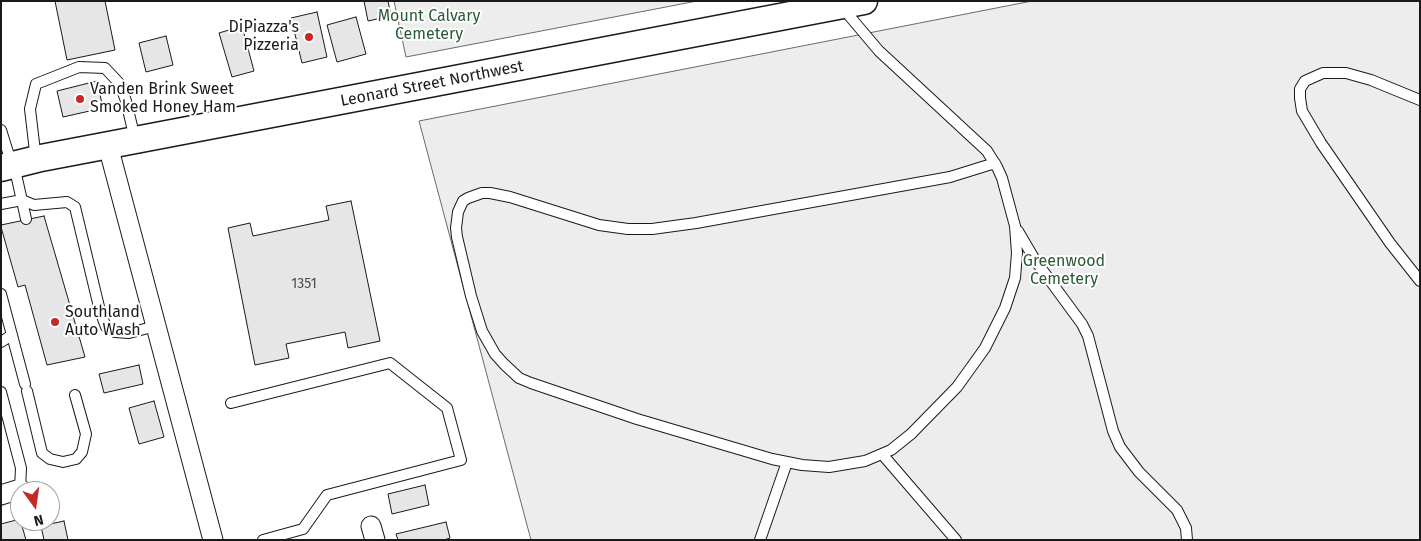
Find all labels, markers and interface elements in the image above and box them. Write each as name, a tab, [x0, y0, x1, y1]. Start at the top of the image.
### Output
park label: Mount Calvary Cemetery	[378, 7, 480, 45]
place label: DiPiazza's Pizzeria	[229, 18, 299, 56]
marker: DiPiazza's Pizzeria	[303, 31, 315, 43]
street label: Leonard Street Northwest	[339, 57, 525, 111]
place label: Vanden Brink Sweet Smoked Honey Ham	[90, 80, 236, 118]
marker: Vanden Brink Sweet Smoked Honey Ham	[74, 93, 86, 105]
park label: Greenwood Cemetery	[1023, 252, 1105, 290]
house number: 1351	[291, 276, 317, 292]
place label: Southland Auto Wash	[65, 303, 141, 341]
marker: Southland Auto Wash	[49, 316, 61, 328]
north arrow	[10, 481, 60, 531]
text: N	[32, 511, 45, 529]

